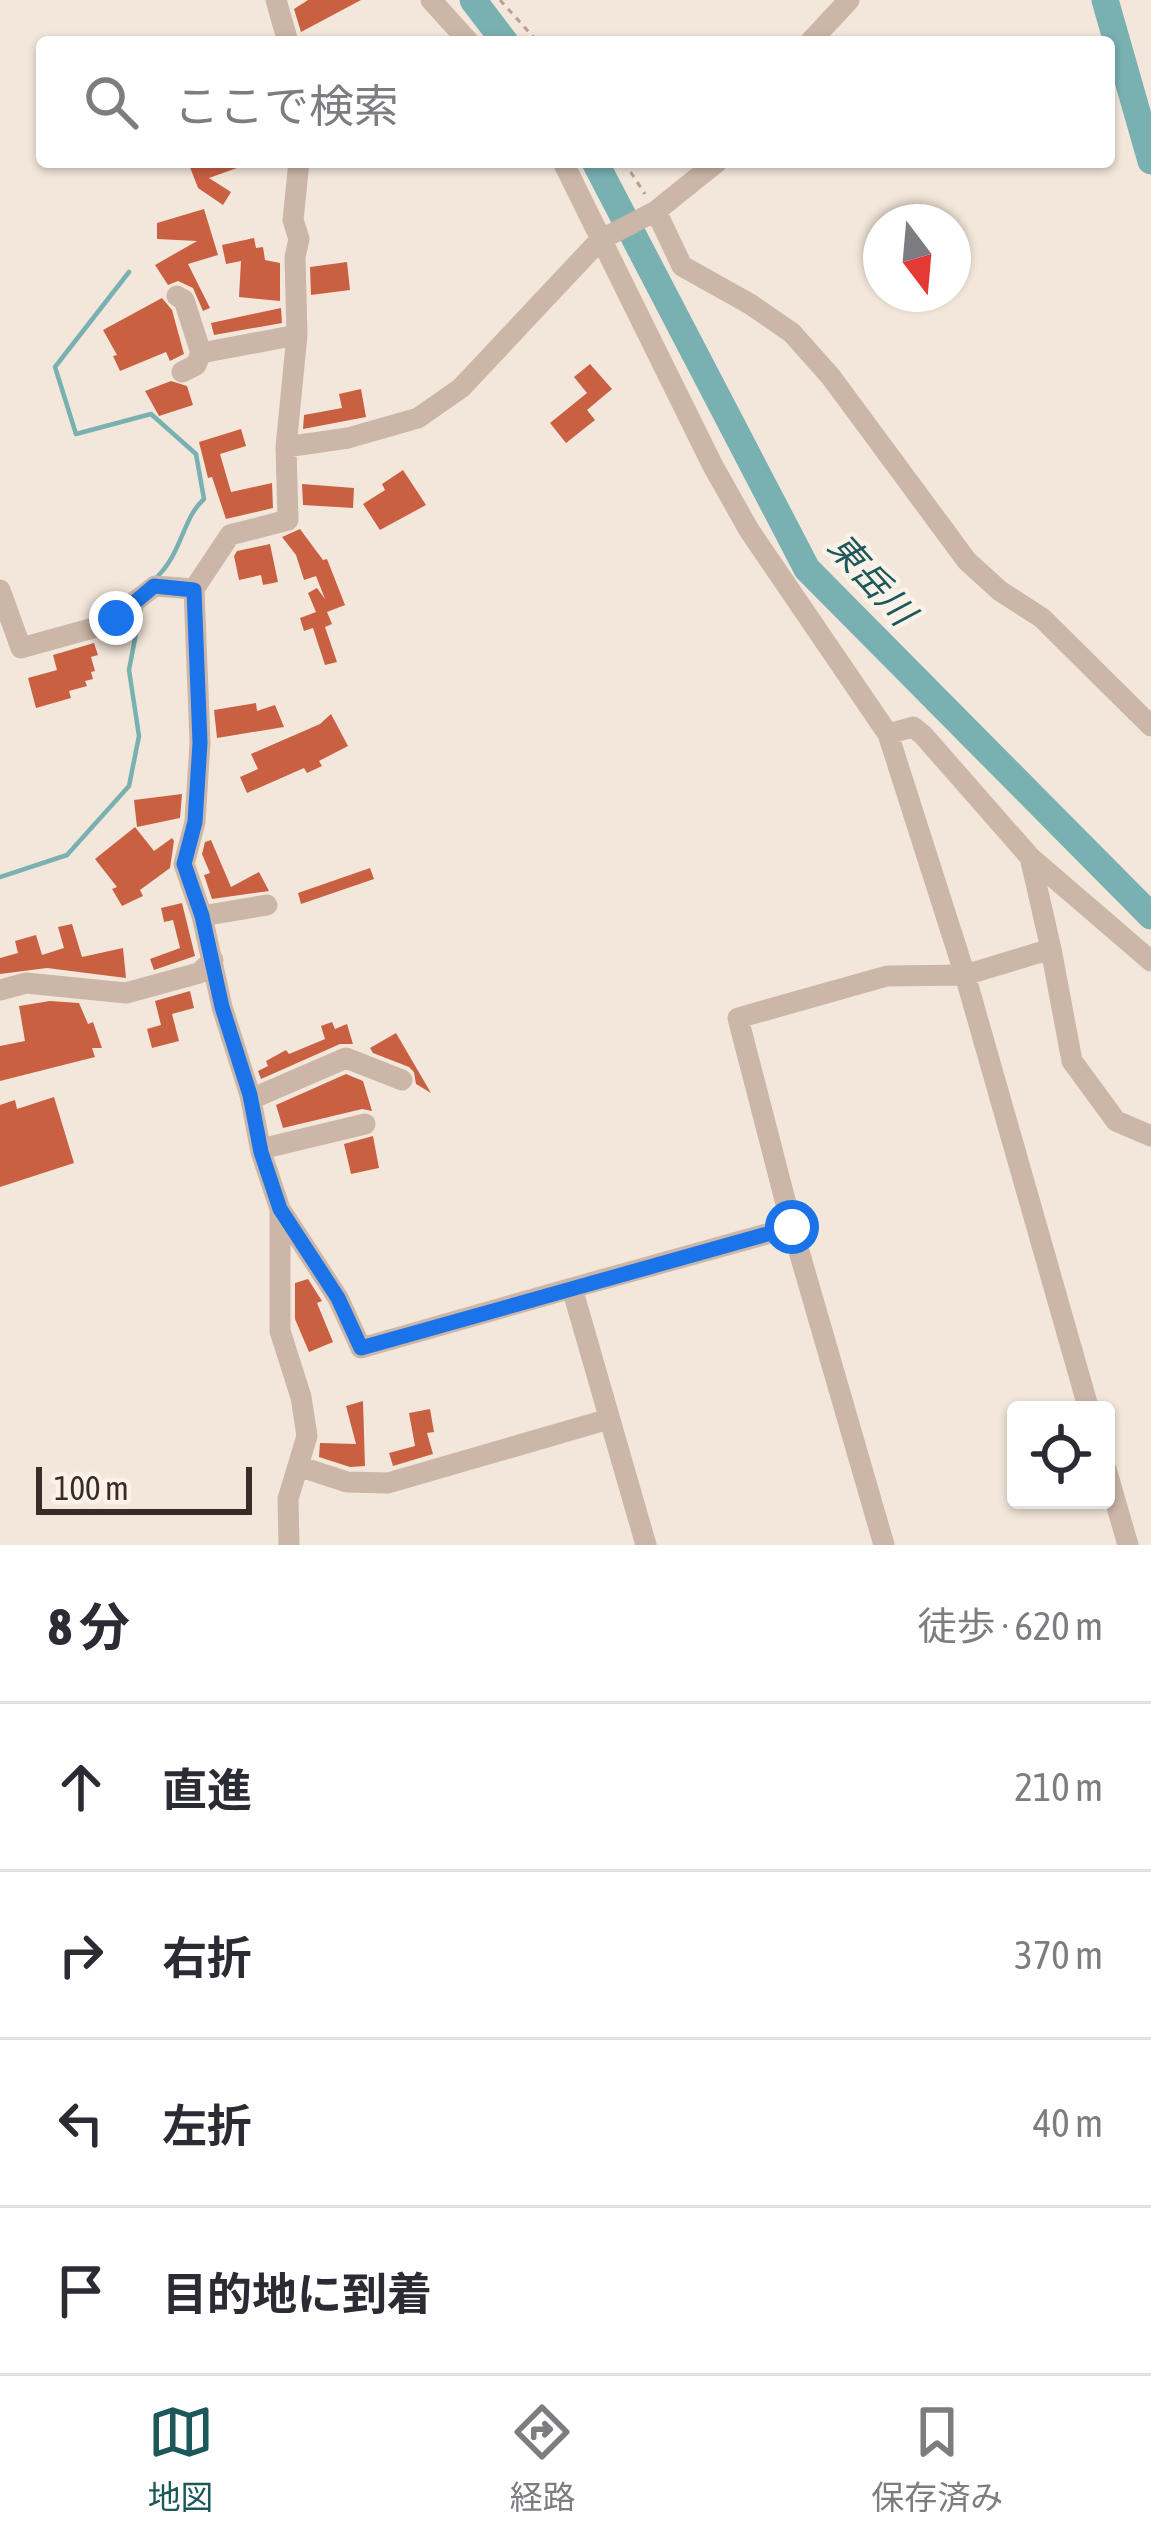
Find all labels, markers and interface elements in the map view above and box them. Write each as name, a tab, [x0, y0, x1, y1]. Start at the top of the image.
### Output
search box	[36, 36, 1115, 168]
icon: search	[78, 69, 144, 135]
text: ここで検索	[174, 80, 399, 132]
north arrow	[863, 204, 971, 312]
water label: 東岳川	[820, 525, 926, 636]
route end	[89, 591, 143, 645]
route start	[765, 1200, 819, 1254]
map controls	[1007, 1401, 1115, 1509]
button: locate	[1007, 1401, 1115, 1509]
scale bar	[36, 1461, 252, 1514]
text: 100 m	[54, 1469, 129, 1507]
text: 8 分	[48, 1597, 130, 1656]
text: 徒歩 · 620 m	[918, 1604, 1103, 1648]
icon: ahead	[48, 1754, 114, 1820]
text: 直進	[162, 1764, 252, 1816]
text: 210 m	[1015, 1765, 1103, 1809]
icon: right	[48, 1922, 114, 1988]
text: 右折	[162, 1932, 252, 1984]
text: 370 m	[1015, 1933, 1103, 1977]
icon: left	[48, 2090, 114, 2156]
text: 左折	[162, 2100, 252, 2152]
text: 40 m	[1033, 2101, 1103, 2145]
icon: arrive	[48, 2258, 114, 2324]
text: 目的地に到着	[162, 2268, 432, 2320]
tab: 地図	[148, 2399, 214, 2519]
tab: 経路	[509, 2399, 575, 2519]
tab: 保存済み	[871, 2399, 1003, 2519]

